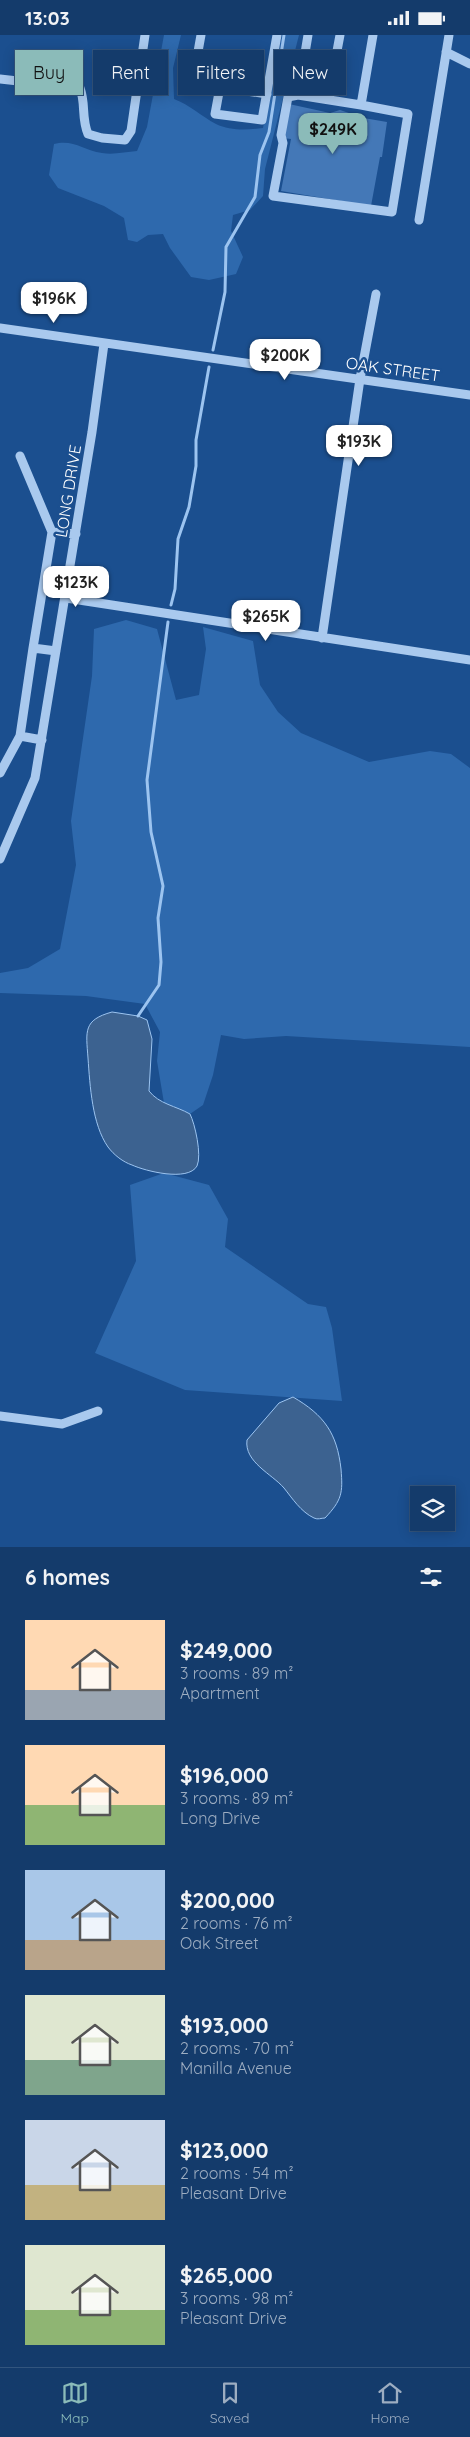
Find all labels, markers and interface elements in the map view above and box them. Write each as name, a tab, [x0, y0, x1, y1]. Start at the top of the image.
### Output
text: 13:03	[25, 6, 70, 30]
chip: Buy	[15, 50, 83, 95]
chip: Rent	[93, 50, 168, 95]
chip: Filters	[178, 50, 264, 95]
chip: New	[274, 50, 346, 95]
pin: $249K	[298, 113, 368, 155]
text: $249K	[309, 119, 357, 139]
pin: $196K	[19, 281, 89, 324]
text: $196K	[32, 288, 76, 308]
pin: $200K	[250, 339, 320, 381]
text: $200K	[261, 345, 309, 365]
street label: OAK STREET	[345, 352, 442, 386]
pin: $193K	[324, 425, 394, 467]
text: $193K	[337, 431, 381, 451]
street label: LONG DRIVE	[51, 443, 85, 539]
pin: $123K	[41, 565, 111, 608]
text: $123K	[54, 572, 98, 592]
pin: $265K	[231, 599, 301, 642]
text: $265K	[242, 606, 290, 626]
map controls	[410, 1486, 455, 1531]
button: layers	[410, 1486, 455, 1531]
icon: filters	[417, 1563, 445, 1591]
text: 6 homes	[25, 1564, 110, 1590]
text: $249,000	[180, 1637, 272, 1663]
icon: home	[65, 1640, 125, 1700]
text: 3 rooms · 89 m²	[180, 1663, 293, 1683]
text: Apartment	[180, 1683, 260, 1703]
text: $196,000	[180, 1762, 269, 1788]
icon: home	[65, 1765, 125, 1825]
text: 3 rooms · 89 m²	[180, 1788, 293, 1808]
text: Long Drive	[180, 1808, 260, 1828]
text: $200,000	[180, 1887, 275, 1913]
icon: home	[65, 1890, 125, 1950]
text: 2 rooms · 76 m²	[180, 1913, 293, 1933]
text: Oak Street	[180, 1933, 259, 1953]
text: $193,000	[180, 2012, 268, 2038]
icon: home	[65, 2015, 125, 2075]
text: 2 rooms · 70 m²	[180, 2038, 294, 2058]
text: Manilla Avenue	[180, 2058, 292, 2078]
text: $123,000	[180, 2137, 268, 2163]
icon: home	[65, 2140, 125, 2200]
text: 2 rooms · 54 m²	[180, 2163, 294, 2183]
text: Pleasant Drive	[180, 2183, 287, 2203]
text: $265,000	[180, 2262, 273, 2288]
icon: home	[65, 2265, 125, 2325]
text: 3 rooms · 98 m²	[180, 2288, 293, 2308]
text: Pleasant Drive	[180, 2308, 287, 2328]
tab: Map	[60, 2379, 89, 2427]
tab: Saved	[210, 2379, 250, 2427]
tab: Home	[370, 2379, 410, 2427]

